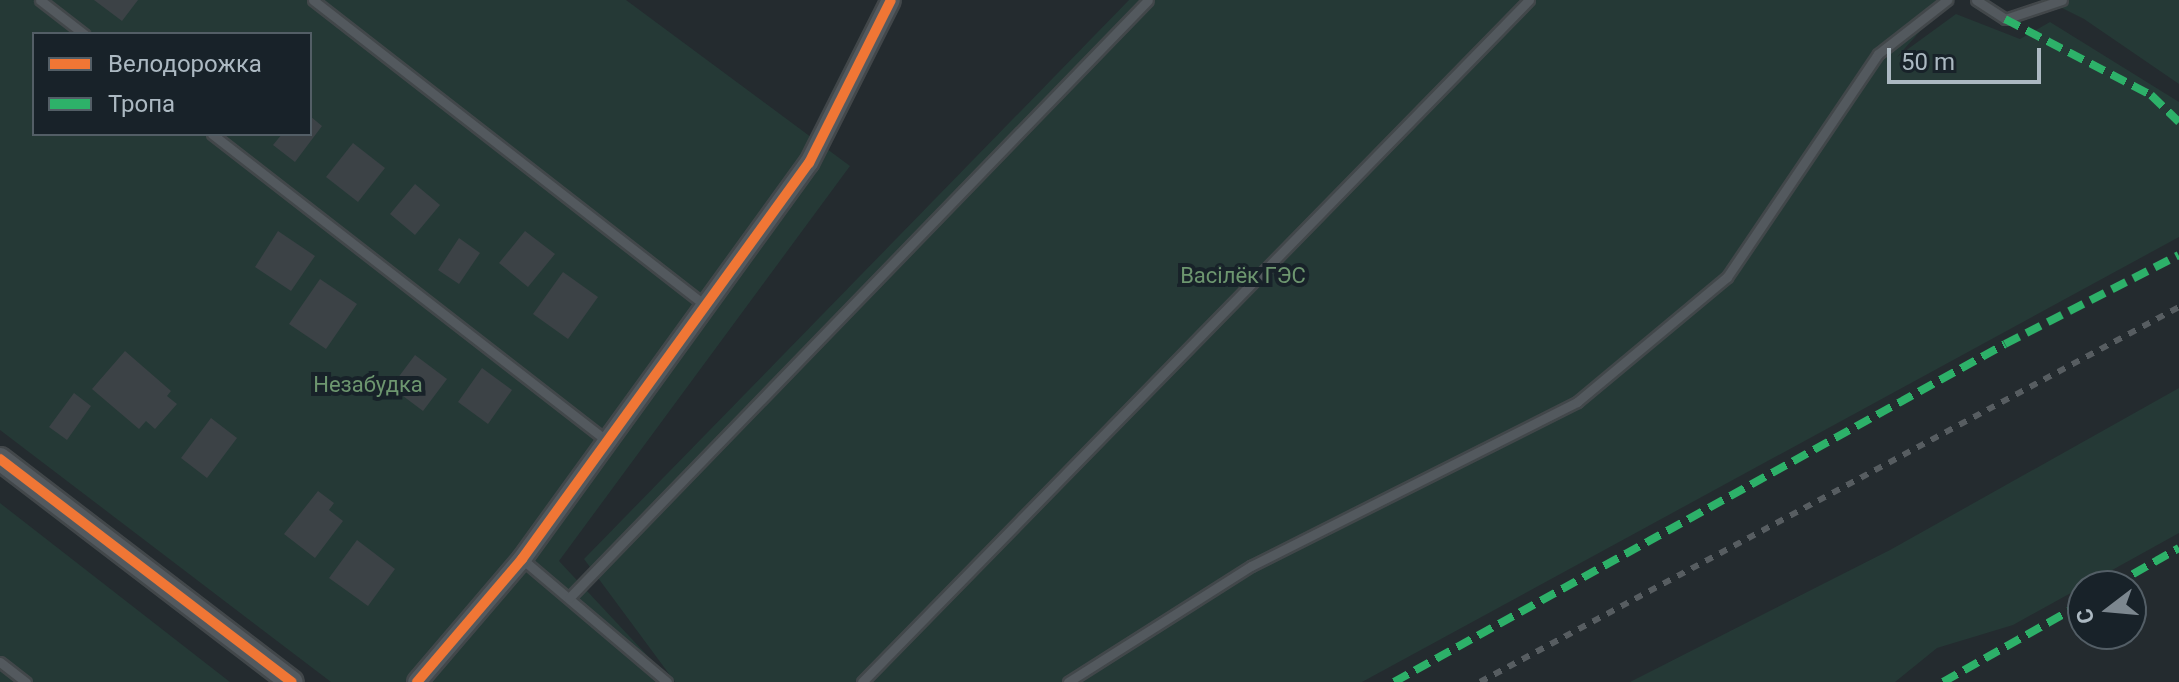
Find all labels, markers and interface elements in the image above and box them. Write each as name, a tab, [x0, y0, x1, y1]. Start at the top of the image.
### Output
legend	[32, 32, 312, 136]
scale bar	[1891, 32, 2045, 82]
text: 50 m	[1901, 48, 1955, 76]
text: Велодорожка	[108, 50, 262, 78]
text: Тропа	[108, 90, 175, 118]
park label: Васілёк ГЭС	[1180, 263, 1306, 289]
park label: Незабудка	[313, 372, 423, 398]
north arrow	[2067, 570, 2147, 650]
text: С	[2071, 606, 2099, 627]

